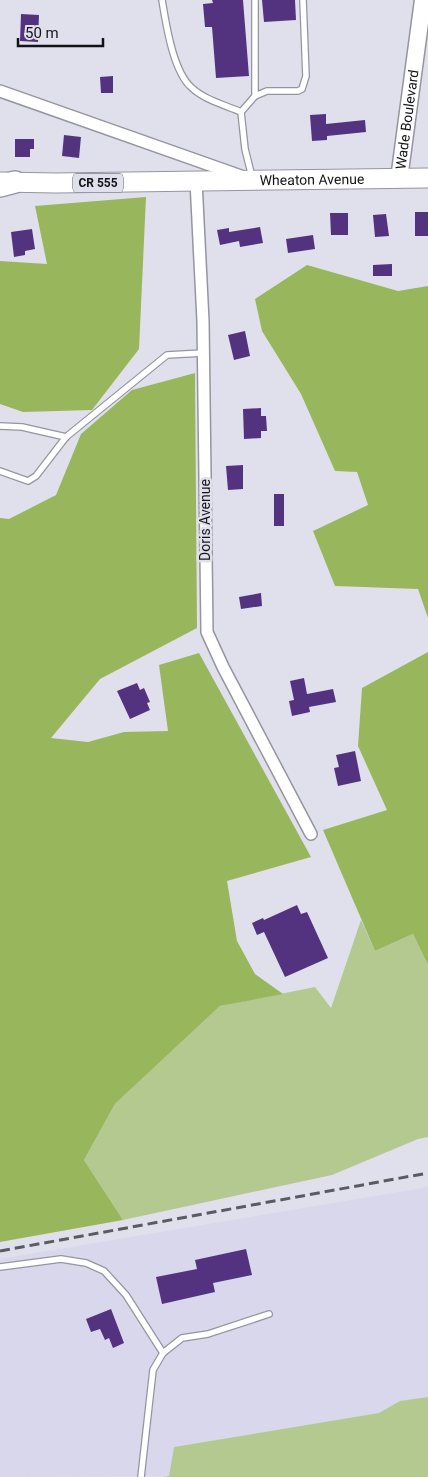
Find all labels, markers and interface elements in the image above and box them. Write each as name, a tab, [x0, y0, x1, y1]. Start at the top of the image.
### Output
scale bar	[18, 15, 102, 47]
text: 50 m	[25, 24, 59, 42]
street label: Wade Boulevard	[392, 69, 422, 170]
street label: Wheaton Avenue	[260, 171, 364, 188]
road number: CR 555	[73, 174, 123, 192]
street label: Doris Avenue	[197, 479, 213, 561]

